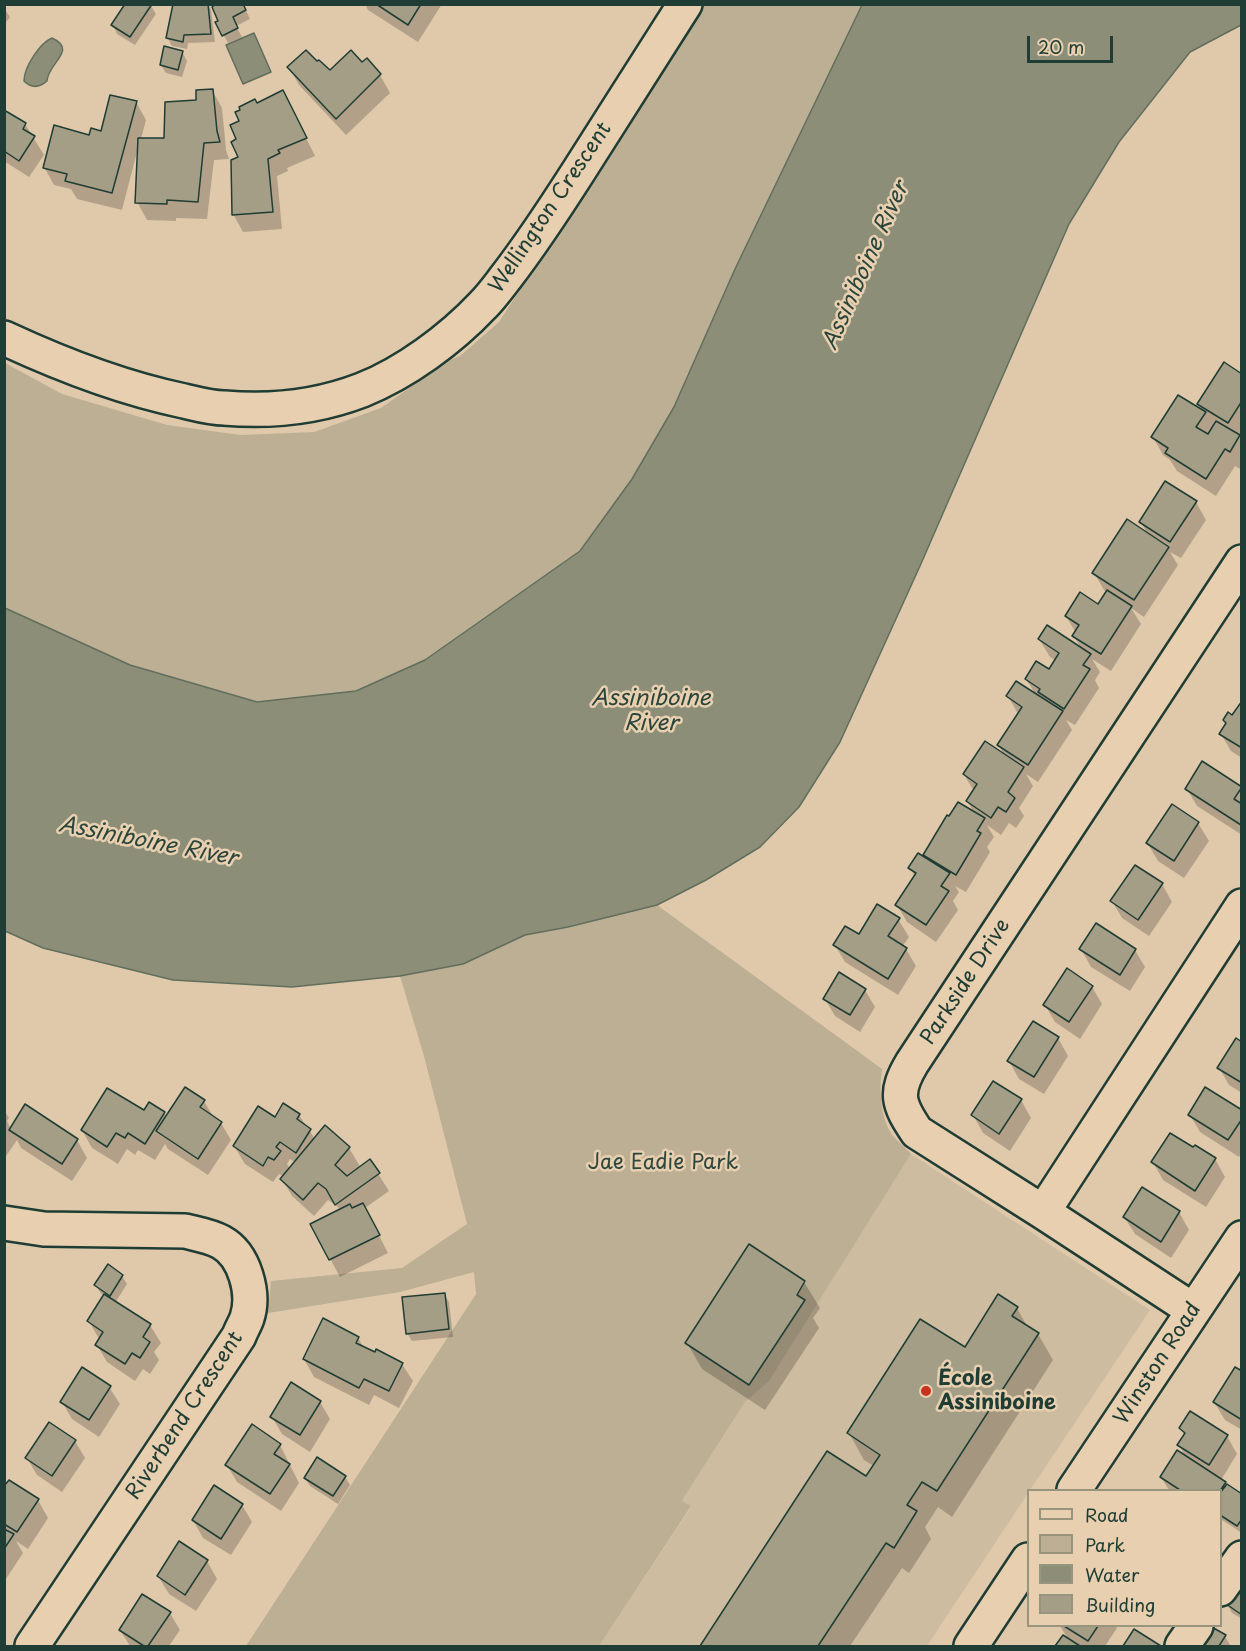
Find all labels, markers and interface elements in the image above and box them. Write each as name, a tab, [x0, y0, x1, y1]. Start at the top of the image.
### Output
scale bar	[1030, 24, 1116, 62]
text: 20 m	[1038, 33, 1084, 60]
street label: Wellington Crescent	[485, 118, 617, 298]
water label: Assiniboine River	[817, 178, 915, 354]
water label: Assiniboine River	[591, 686, 711, 738]
water label: Assiniboine River	[57, 812, 239, 872]
street label: Parkside Drive	[916, 914, 1016, 1050]
park label: Jae Eadie Park	[588, 1150, 738, 1176]
street label: Winston Road	[1109, 1298, 1207, 1430]
street label: Riverbend Crescent	[121, 1327, 249, 1505]
place label: École Assiniboine	[938, 1366, 1056, 1416]
marker: École Assiniboine	[919, 1384, 933, 1398]
legend	[1027, 1489, 1222, 1627]
text: Road	[1085, 1501, 1129, 1528]
text: Park	[1085, 1531, 1125, 1558]
text: Water	[1085, 1561, 1139, 1588]
text: Building	[1085, 1591, 1155, 1618]

